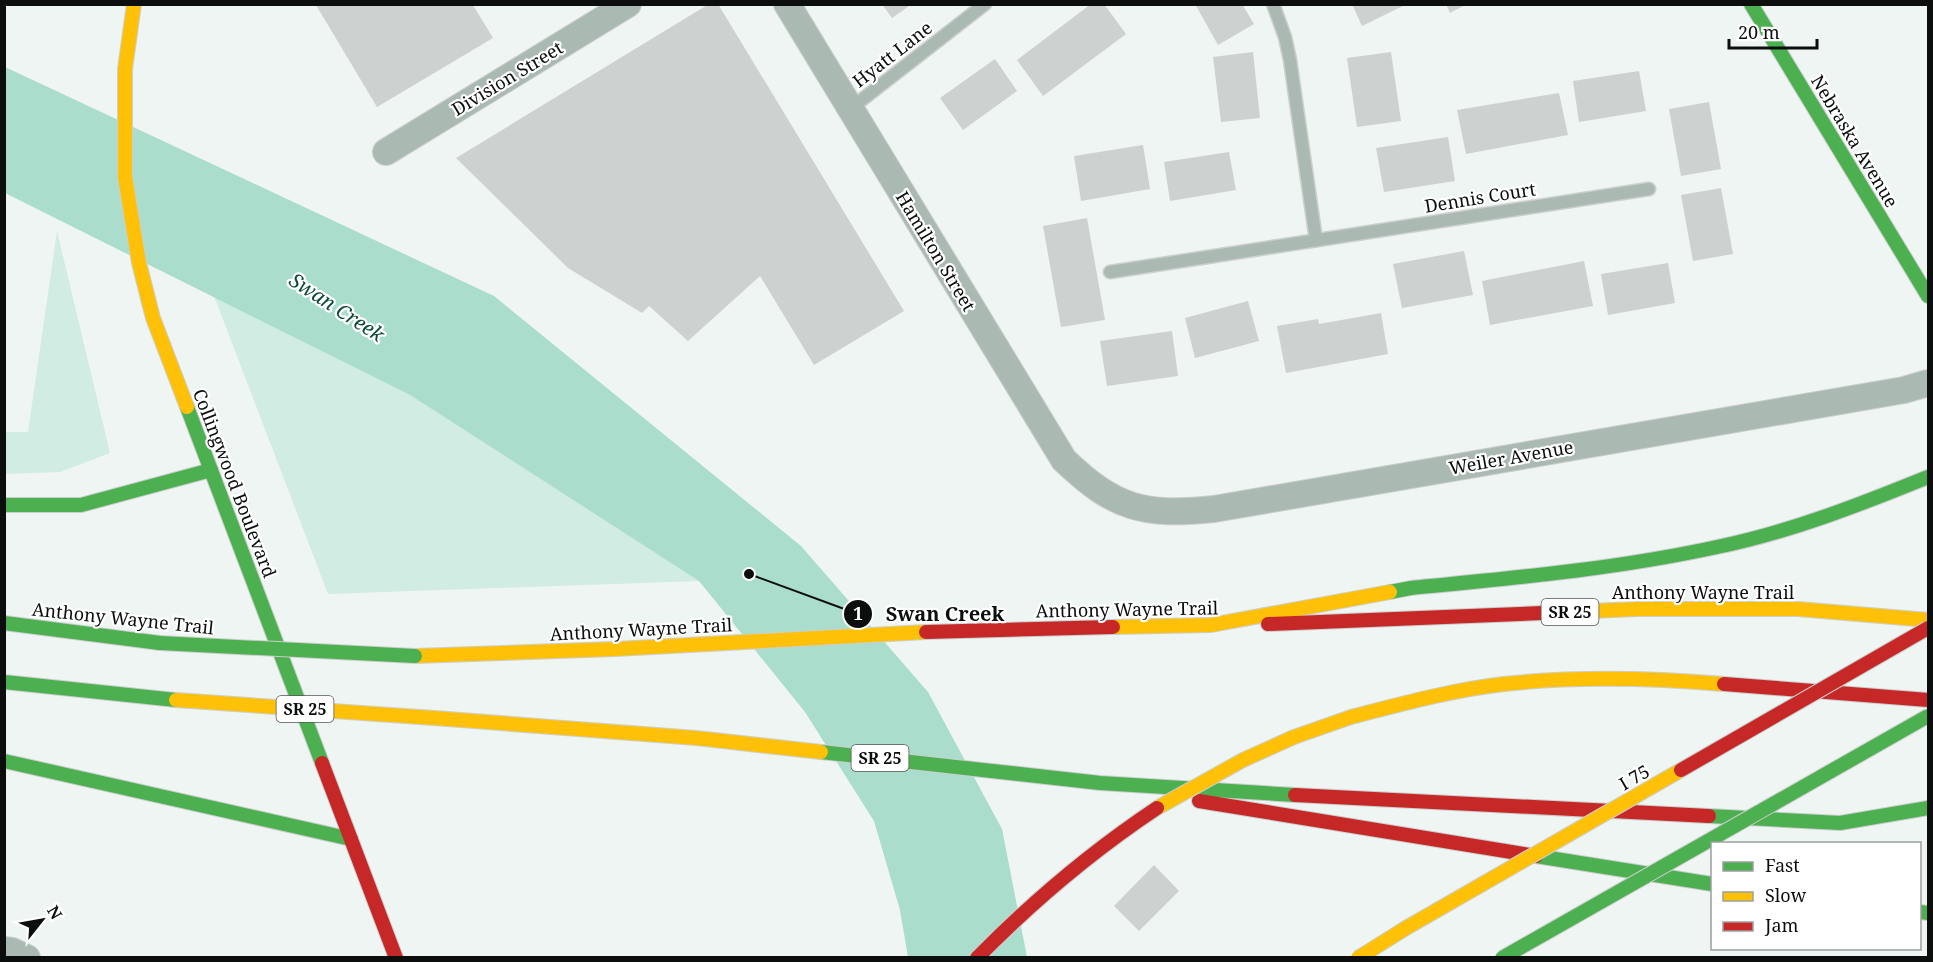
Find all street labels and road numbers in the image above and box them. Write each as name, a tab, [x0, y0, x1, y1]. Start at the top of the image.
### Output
street label: Hyatt Lane	[847, 15, 937, 93]
street label: Division Street	[447, 35, 567, 121]
street label: Nebraska Avenue	[1806, 70, 1904, 212]
street label: Dennis Court	[1423, 176, 1537, 218]
street label: Hamilton Street	[891, 187, 981, 315]
street label: Collingwood Boulevard	[188, 385, 282, 581]
street label: Weiler Avenue	[1447, 434, 1575, 480]
street label: Anthony Wayne Trail	[1612, 580, 1795, 604]
street label: Anthony Wayne Trail	[1035, 595, 1219, 623]
street label: Anthony Wayne Trail	[31, 597, 215, 640]
road number: SR 25	[1542, 599, 1598, 625]
street label: Anthony Wayne Trail	[549, 612, 733, 646]
road number: SR 25	[276, 696, 334, 722]
road number: SR 25	[852, 745, 908, 771]
street label: I 75	[1614, 759, 1654, 795]

